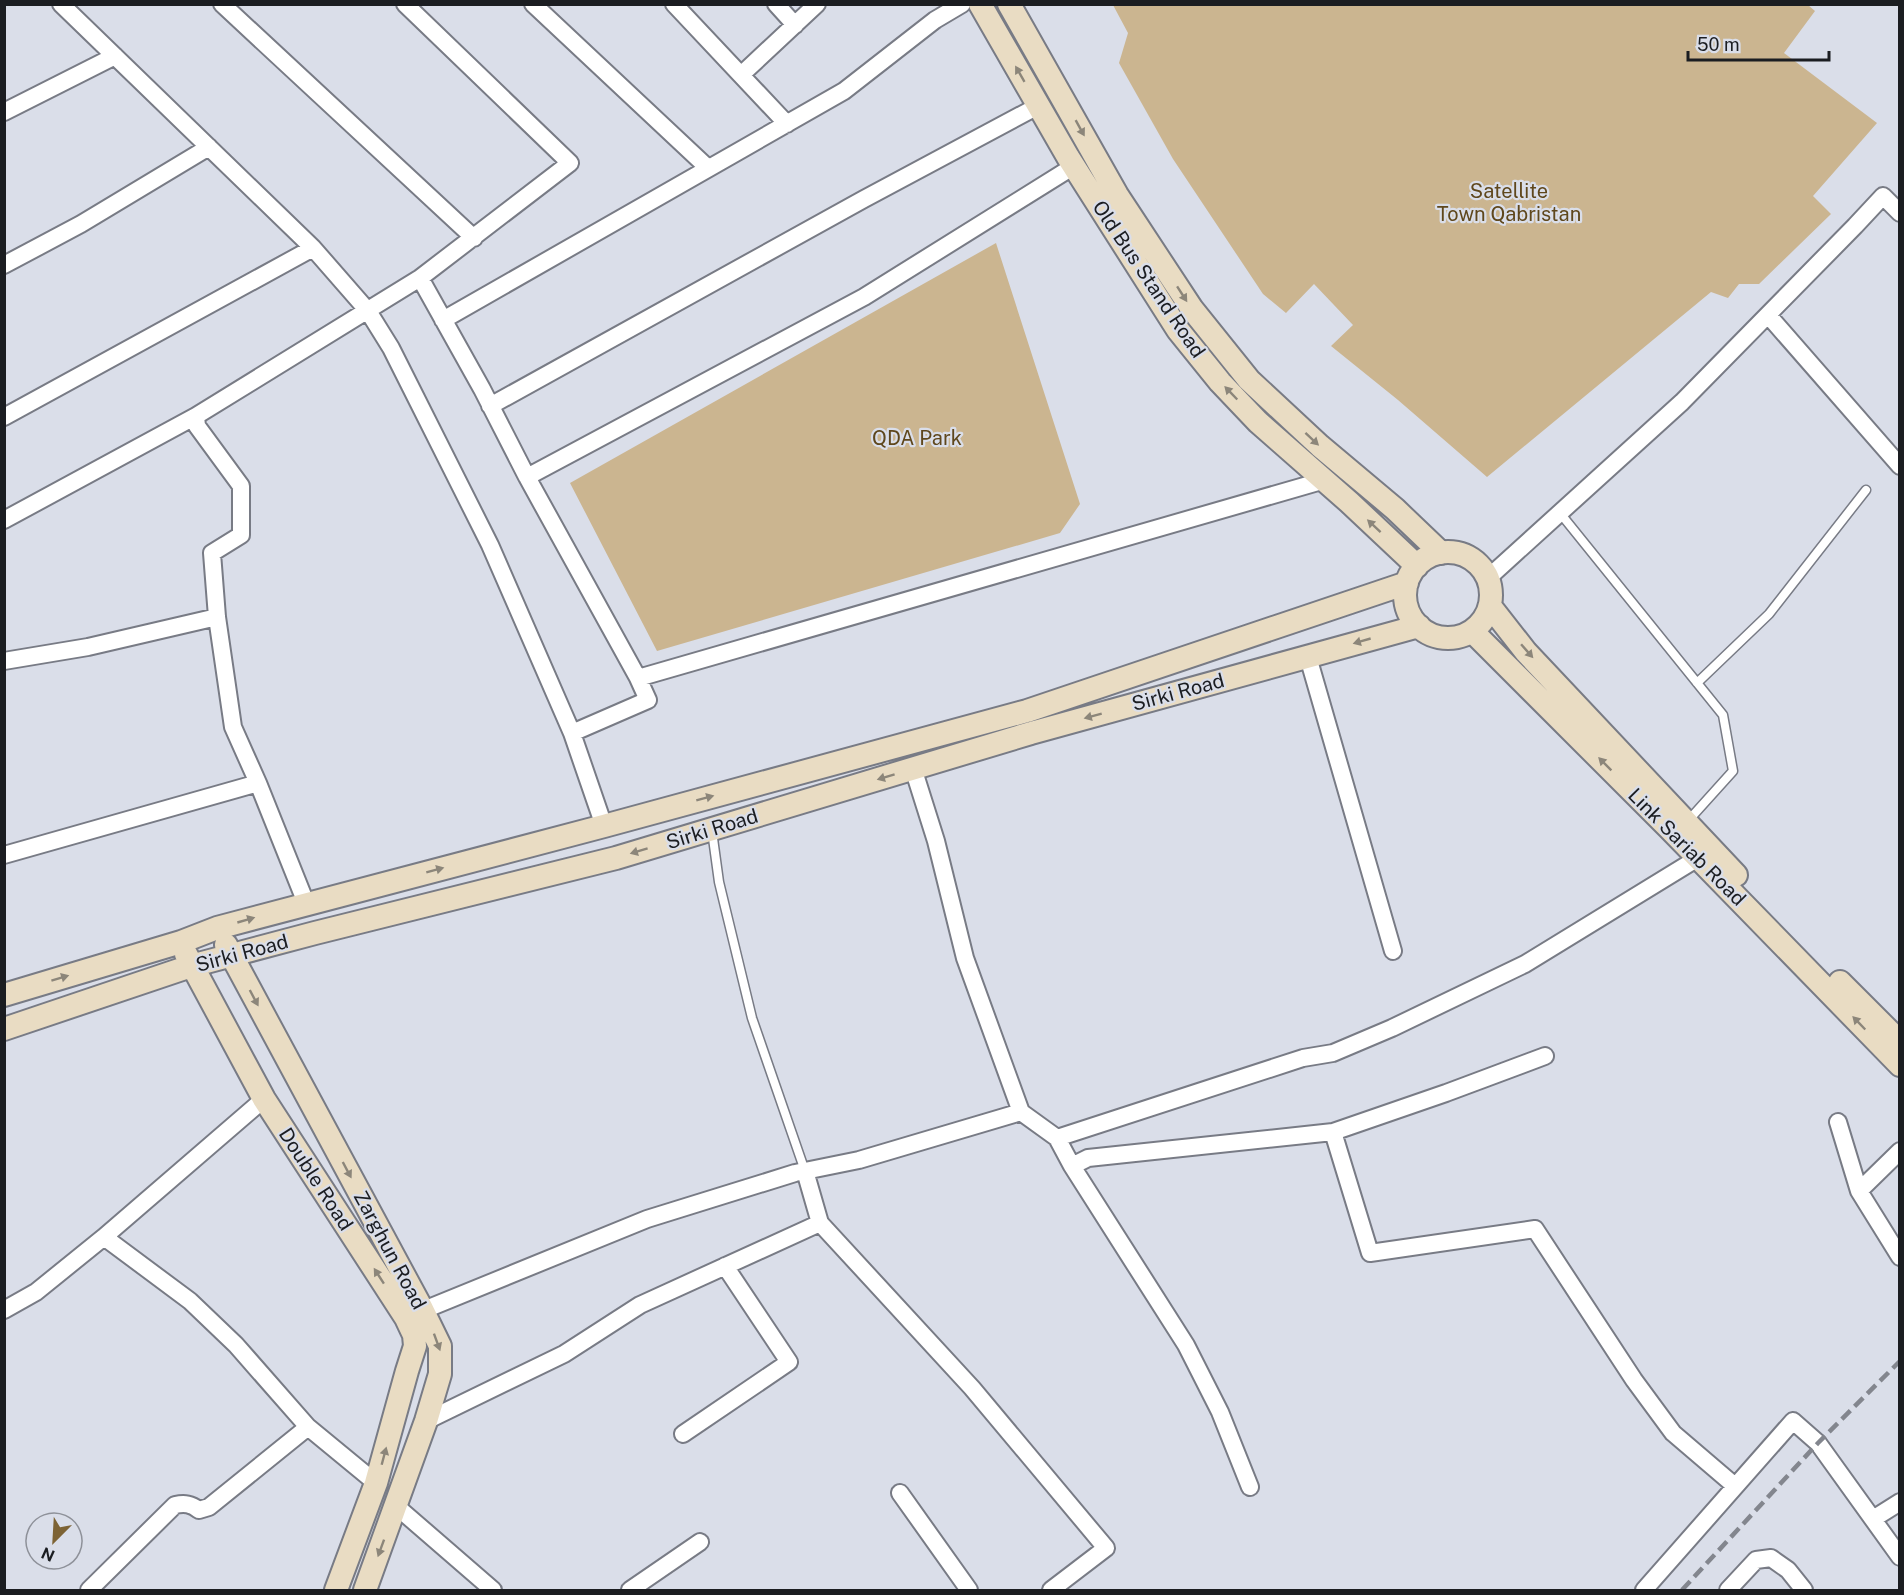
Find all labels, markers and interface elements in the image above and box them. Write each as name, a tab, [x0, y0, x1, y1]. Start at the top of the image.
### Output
scale bar	[1688, 24, 1829, 62]
text: 50 m	[1697, 34, 1740, 55]
one-way arrow	[1015, 65, 1025, 82]
one-way arrow	[1075, 120, 1085, 137]
park label: Satellite Town Qabristan	[1437, 179, 1581, 226]
street label: Old Bus Stand Road	[1088, 196, 1210, 362]
one-way arrow	[1176, 286, 1187, 302]
one-way arrow	[1224, 386, 1238, 401]
park label: QDA Park	[872, 426, 962, 450]
one-way arrow	[1304, 432, 1319, 445]
one-way arrow	[1368, 519, 1382, 533]
one-way arrow	[1353, 637, 1371, 647]
one-way arrow	[1520, 643, 1533, 659]
street label: Sirki Road	[1129, 668, 1227, 716]
one-way arrow	[1084, 712, 1102, 721]
one-way arrow	[1597, 757, 1612, 771]
one-way arrow	[877, 772, 895, 782]
street label: Link Sariab Road	[1623, 783, 1751, 911]
one-way arrow	[696, 793, 714, 803]
street label: Sirki Road	[663, 804, 761, 854]
one-way arrow	[630, 847, 648, 856]
one-way arrow	[426, 864, 444, 874]
one-way arrow	[238, 915, 256, 924]
street label: Sirki Road	[193, 929, 291, 977]
one-way arrow	[52, 973, 70, 982]
one-way arrow	[249, 990, 259, 1007]
one-way arrow	[1852, 1017, 1866, 1031]
street label: Double Road	[274, 1123, 358, 1235]
one-way arrow	[342, 1162, 352, 1179]
street label: Zarghun Road	[349, 1187, 431, 1313]
one-way arrow	[373, 1267, 384, 1284]
one-way arrow	[432, 1334, 442, 1352]
one-way arrow	[379, 1447, 389, 1465]
north arrow	[24, 1511, 84, 1571]
one-way arrow	[375, 1539, 385, 1557]
text: N	[39, 1543, 58, 1565]

